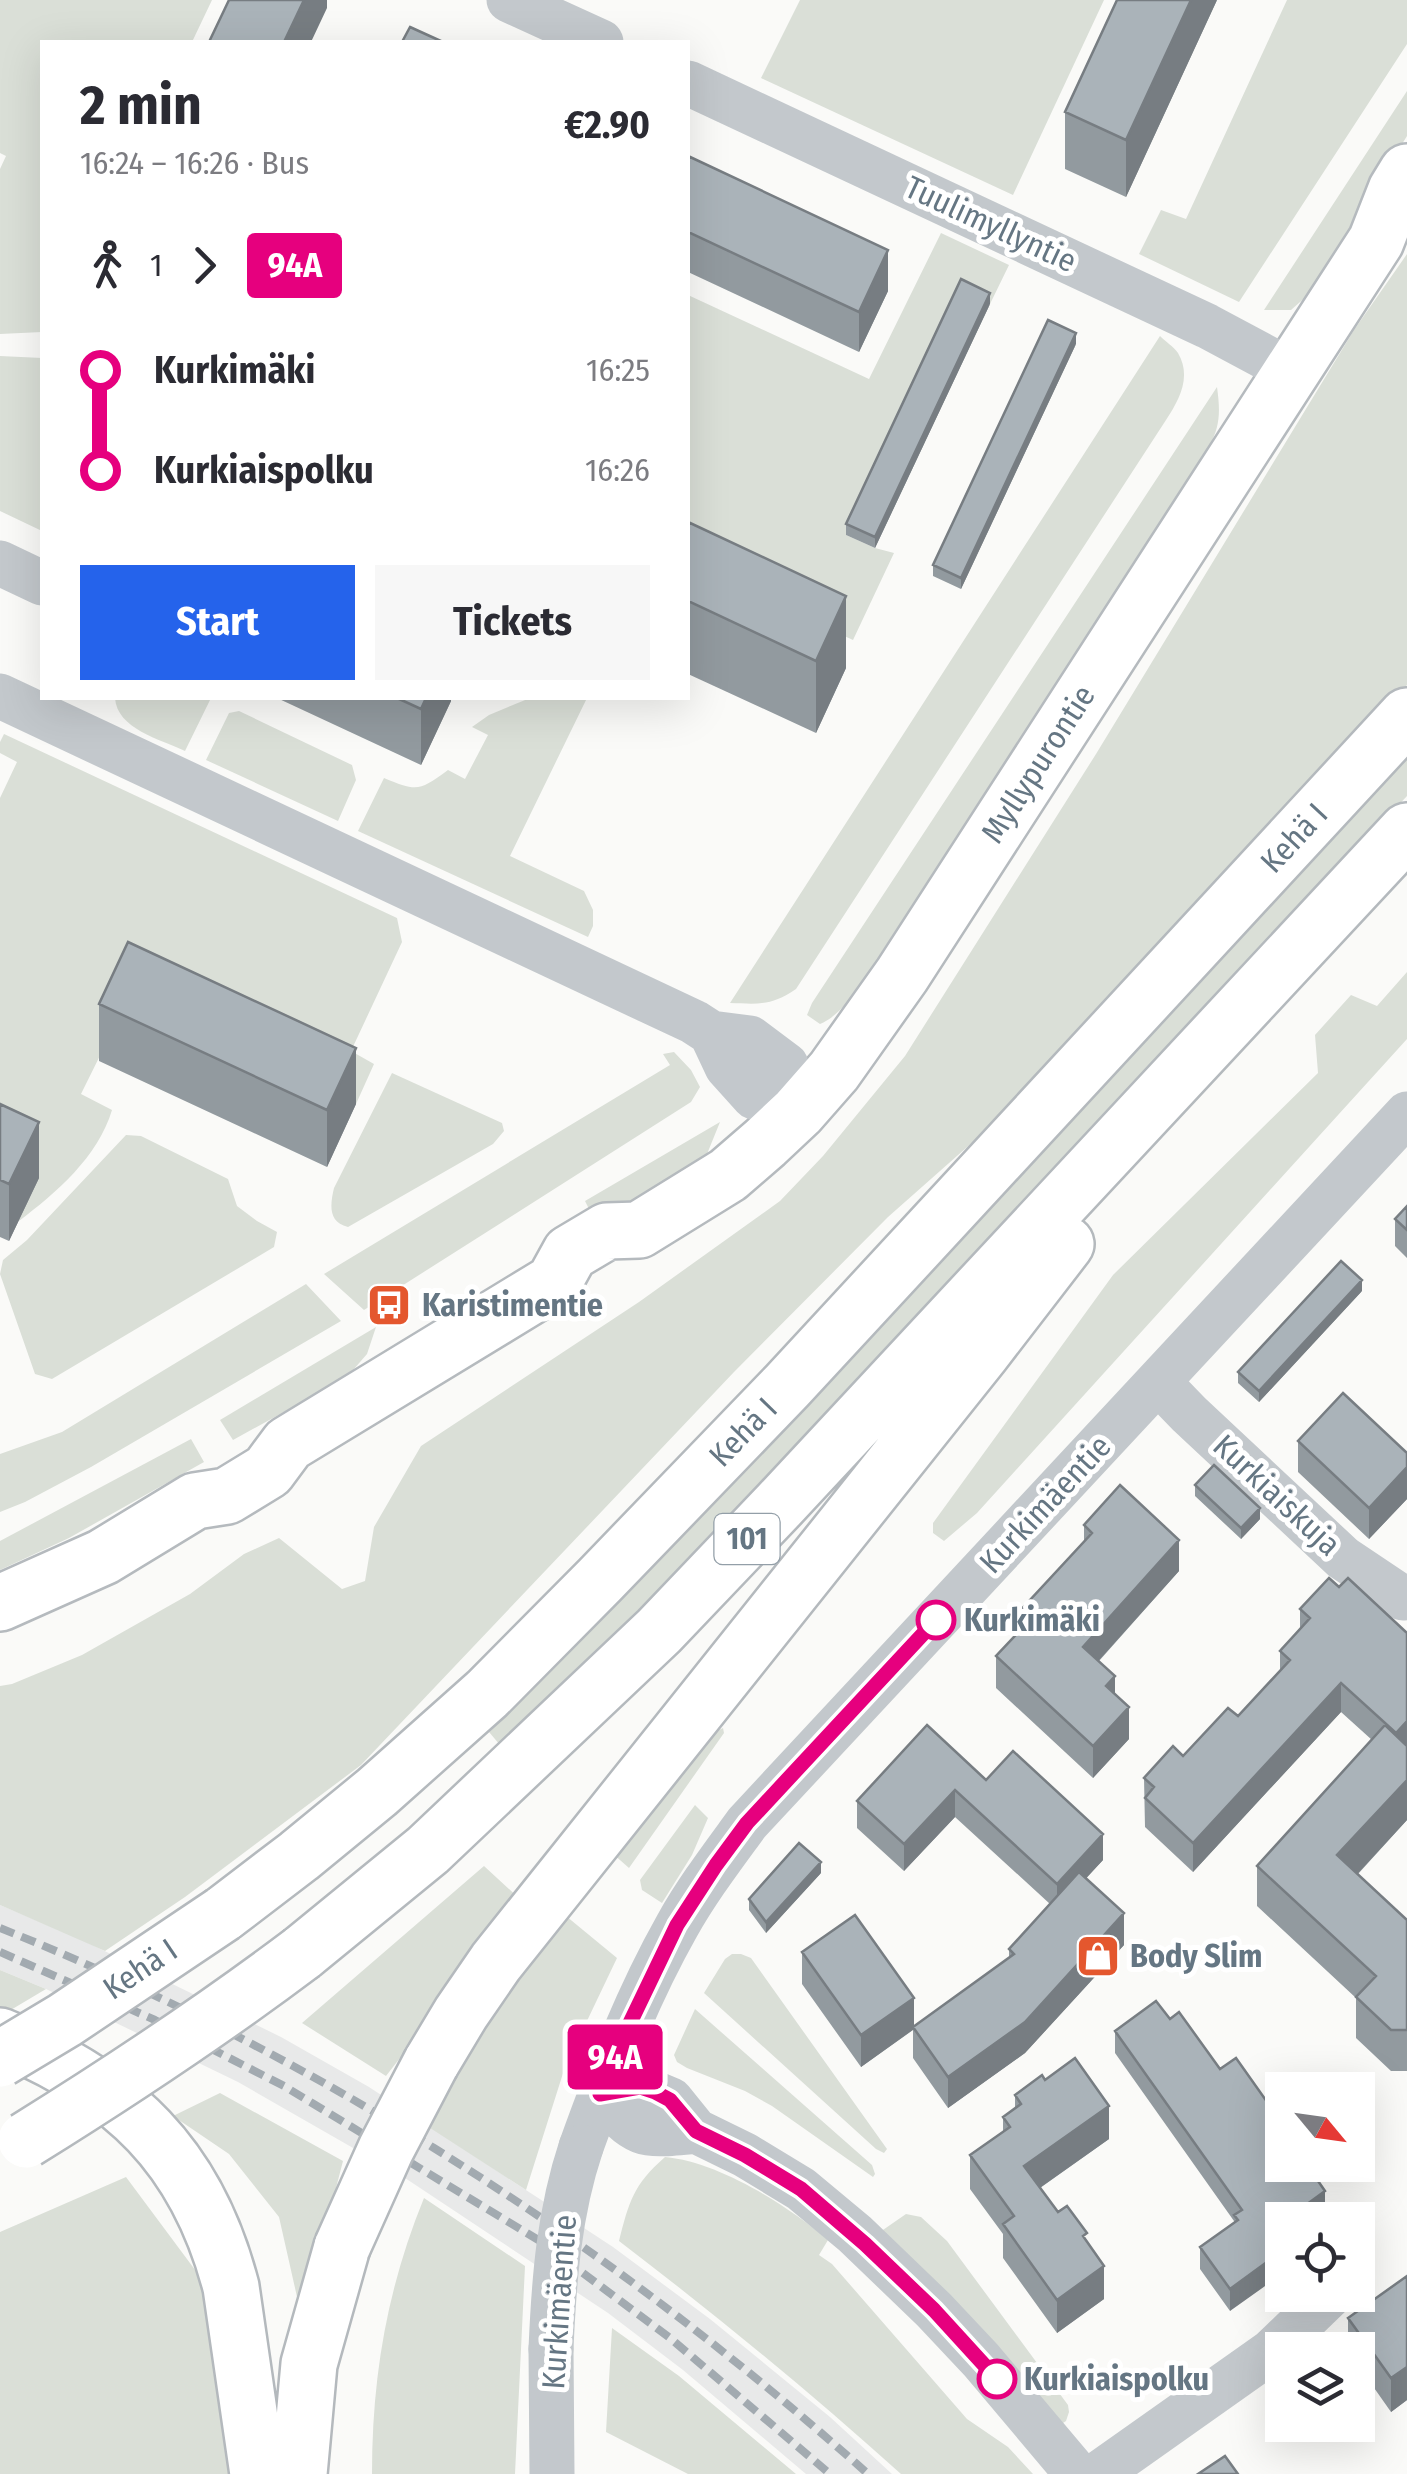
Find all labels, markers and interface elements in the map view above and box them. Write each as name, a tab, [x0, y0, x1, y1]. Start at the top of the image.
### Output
text: 2 min	[80, 73, 202, 139]
text: €2.90	[564, 102, 650, 148]
text: 16:24 – 16:26 · Bus	[80, 144, 309, 182]
street label: Tuulimyllyntie	[899, 168, 1083, 280]
icon: walk	[80, 238, 135, 293]
icon: forward	[177, 238, 232, 293]
text: 94A	[267, 244, 322, 286]
text: 1	[150, 246, 162, 284]
text: Kurkimäki	[154, 347, 315, 393]
text: 16:25	[586, 351, 650, 389]
text: Kurkiaispolku	[154, 447, 374, 493]
text: 16:26	[585, 451, 650, 489]
button: Start	[80, 565, 355, 680]
button: Tickets	[375, 565, 650, 680]
street label: Myllypurontie	[973, 678, 1103, 850]
street label: Kehä I	[1253, 796, 1335, 880]
bus stop icon: Karistimentie	[366, 1282, 412, 1328]
place label: Karistimentie	[422, 1286, 603, 1324]
street label: Kehä I	[701, 1390, 785, 1474]
street label: Kurkimäentie	[971, 1427, 1119, 1581]
street label: Kurkiaiskuja	[1205, 1427, 1349, 1563]
road number: 101	[714, 1514, 780, 1564]
marker: Kurkimäki	[917, 1601, 955, 1639]
place label: Kurkimäki	[964, 1601, 1100, 1639]
street label: Kehä I	[96, 1931, 184, 2007]
shop icon: Body Slim	[1075, 1933, 1121, 1979]
place label: Body Slim	[1130, 1937, 1262, 1975]
line badge: 94A	[558, 2024, 672, 2090]
text: 94A	[588, 2036, 642, 2078]
north arrow	[1265, 2072, 1375, 2182]
map controls	[1265, 2072, 1375, 2442]
button: locate	[1265, 2202, 1375, 2312]
street label: Kurkimäentie	[534, 2213, 584, 2391]
button: layers	[1265, 2332, 1375, 2442]
marker: Kurkiaispolku	[978, 2360, 1016, 2398]
place label: Kurkiaispolku	[1024, 2360, 1209, 2398]

